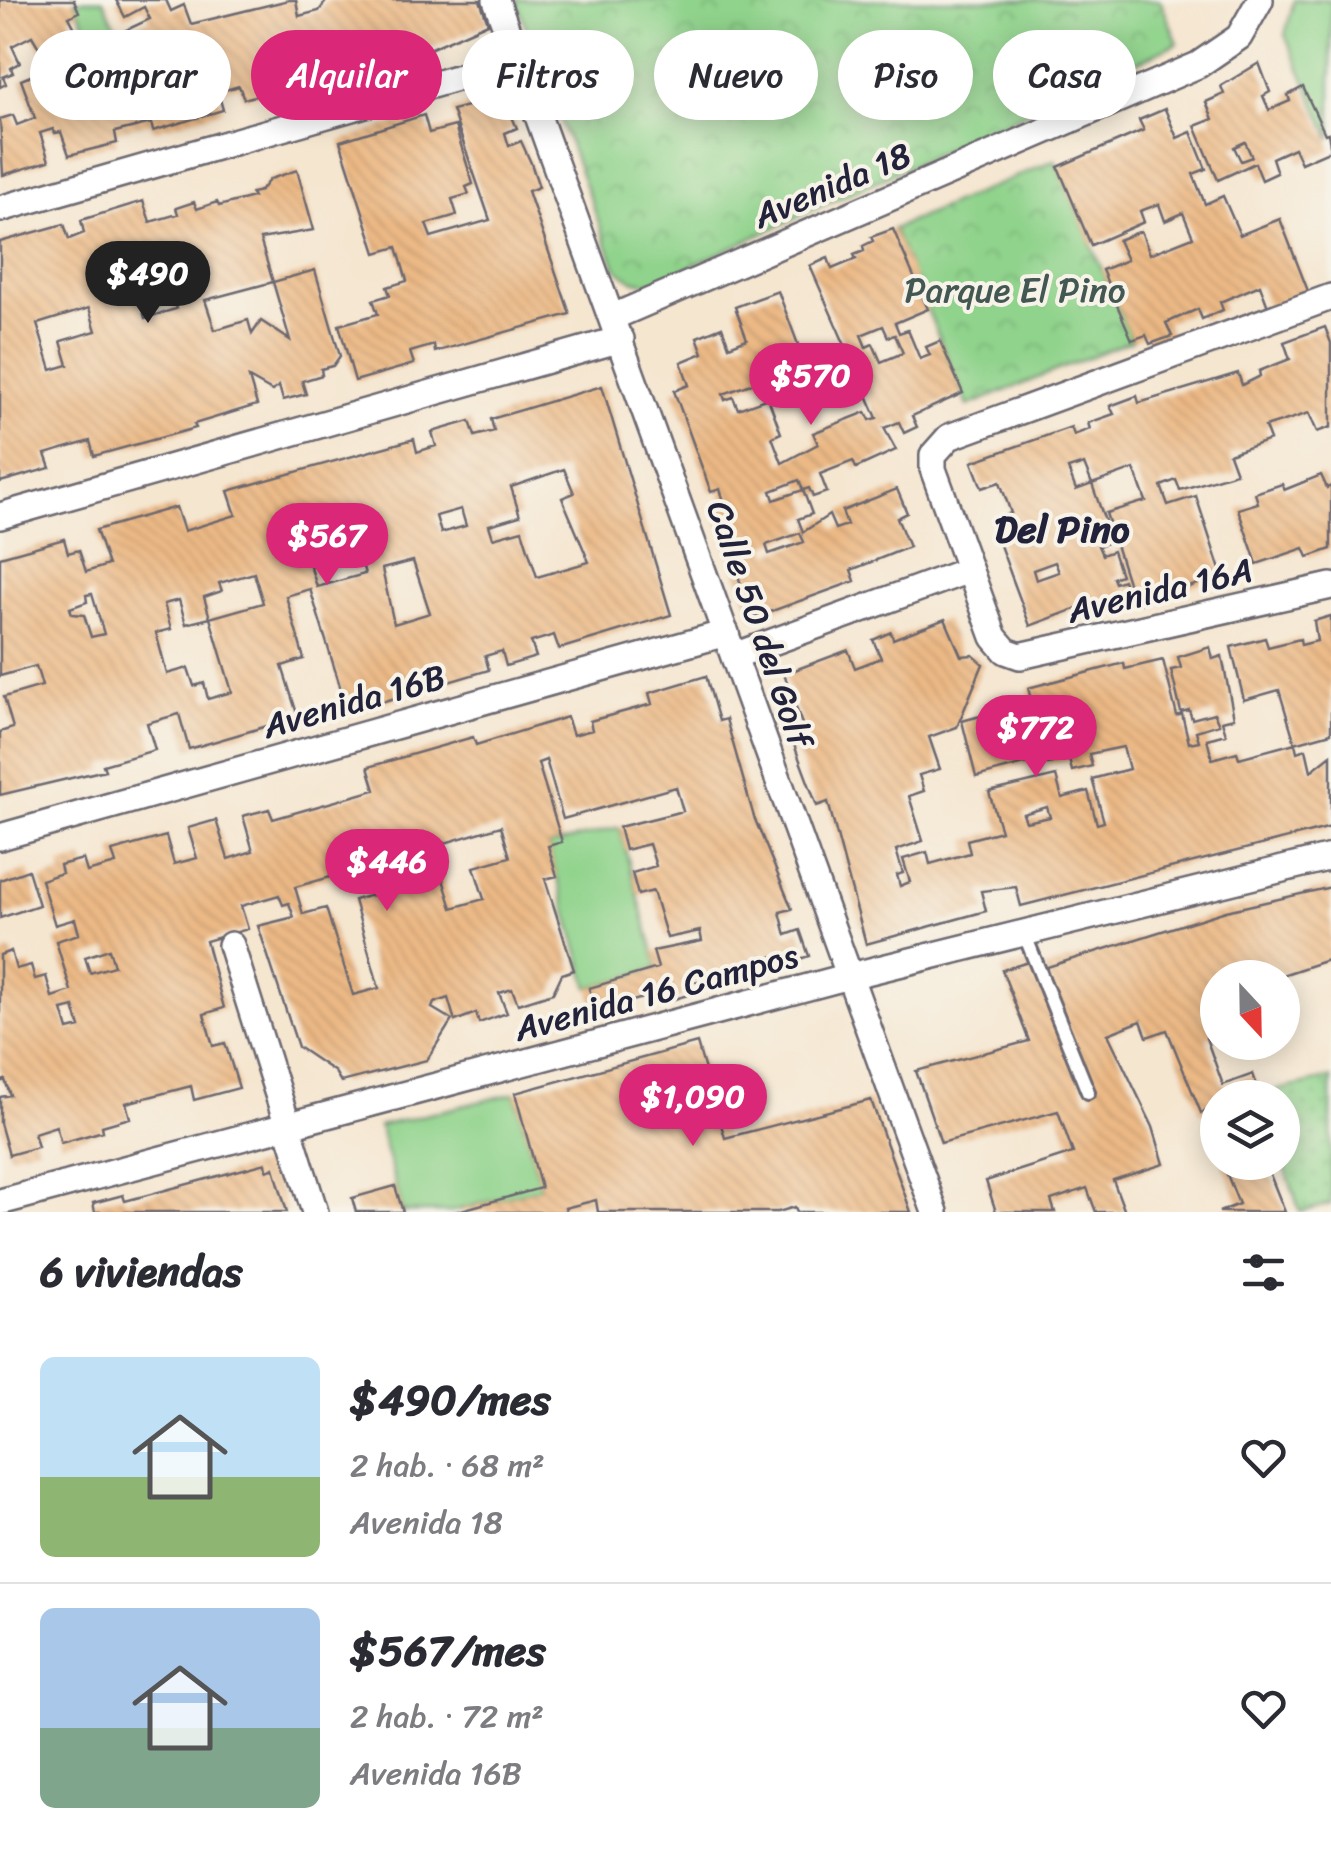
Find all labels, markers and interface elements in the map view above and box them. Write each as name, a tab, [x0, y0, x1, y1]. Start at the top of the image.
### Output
chip: Comprar	[30, 30, 231, 120]
chip: Alquilar	[251, 30, 442, 120]
chip: Filtros	[462, 30, 634, 120]
chip: Nuevo	[654, 30, 818, 120]
chip: Piso	[838, 30, 973, 120]
chip: Casa	[993, 30, 1136, 120]
street label: Avenida 18	[742, 124, 921, 247]
pin: $490	[89, 241, 207, 326]
text: $490	[107, 245, 189, 302]
park label: Parque El Pino	[905, 259, 1126, 321]
pin: $570	[752, 343, 870, 428]
text: $570	[771, 347, 851, 404]
street label: Calle 50 del Golf	[689, 492, 832, 759]
district label: Del Pino	[994, 496, 1130, 563]
pin: $567	[268, 503, 386, 588]
text: $567	[288, 507, 366, 564]
street label: Avenida 16A	[1060, 539, 1259, 642]
street label: Avenida 16B	[254, 645, 453, 757]
pin: $772	[977, 695, 1095, 780]
text: $772	[998, 699, 1074, 756]
pin: $446	[328, 829, 446, 914]
text: $446	[347, 833, 427, 890]
street label: Avenida 16 Campos	[506, 924, 806, 1060]
north arrow	[1200, 960, 1300, 1060]
map controls	[1200, 960, 1300, 1180]
pin: $1,090	[612, 1064, 774, 1149]
text: $1,090	[641, 1068, 745, 1125]
button: layers	[1200, 1080, 1300, 1180]
text: 6 viviendas	[40, 1235, 243, 1309]
icon: filters	[1236, 1245, 1291, 1300]
text: $490/mes	[350, 1363, 551, 1437]
icon: home	[120, 1397, 240, 1517]
icon: heart	[1236, 1430, 1291, 1485]
text: 2 hab. · 68 m²	[350, 1437, 545, 1494]
text: Avenida 18	[350, 1494, 503, 1551]
text: $567/mes	[350, 1614, 546, 1688]
icon: home	[120, 1648, 240, 1768]
icon: heart	[1236, 1681, 1291, 1736]
text: 2 hab. · 72 m²	[350, 1688, 544, 1745]
text: Avenida 16B	[350, 1745, 522, 1802]

